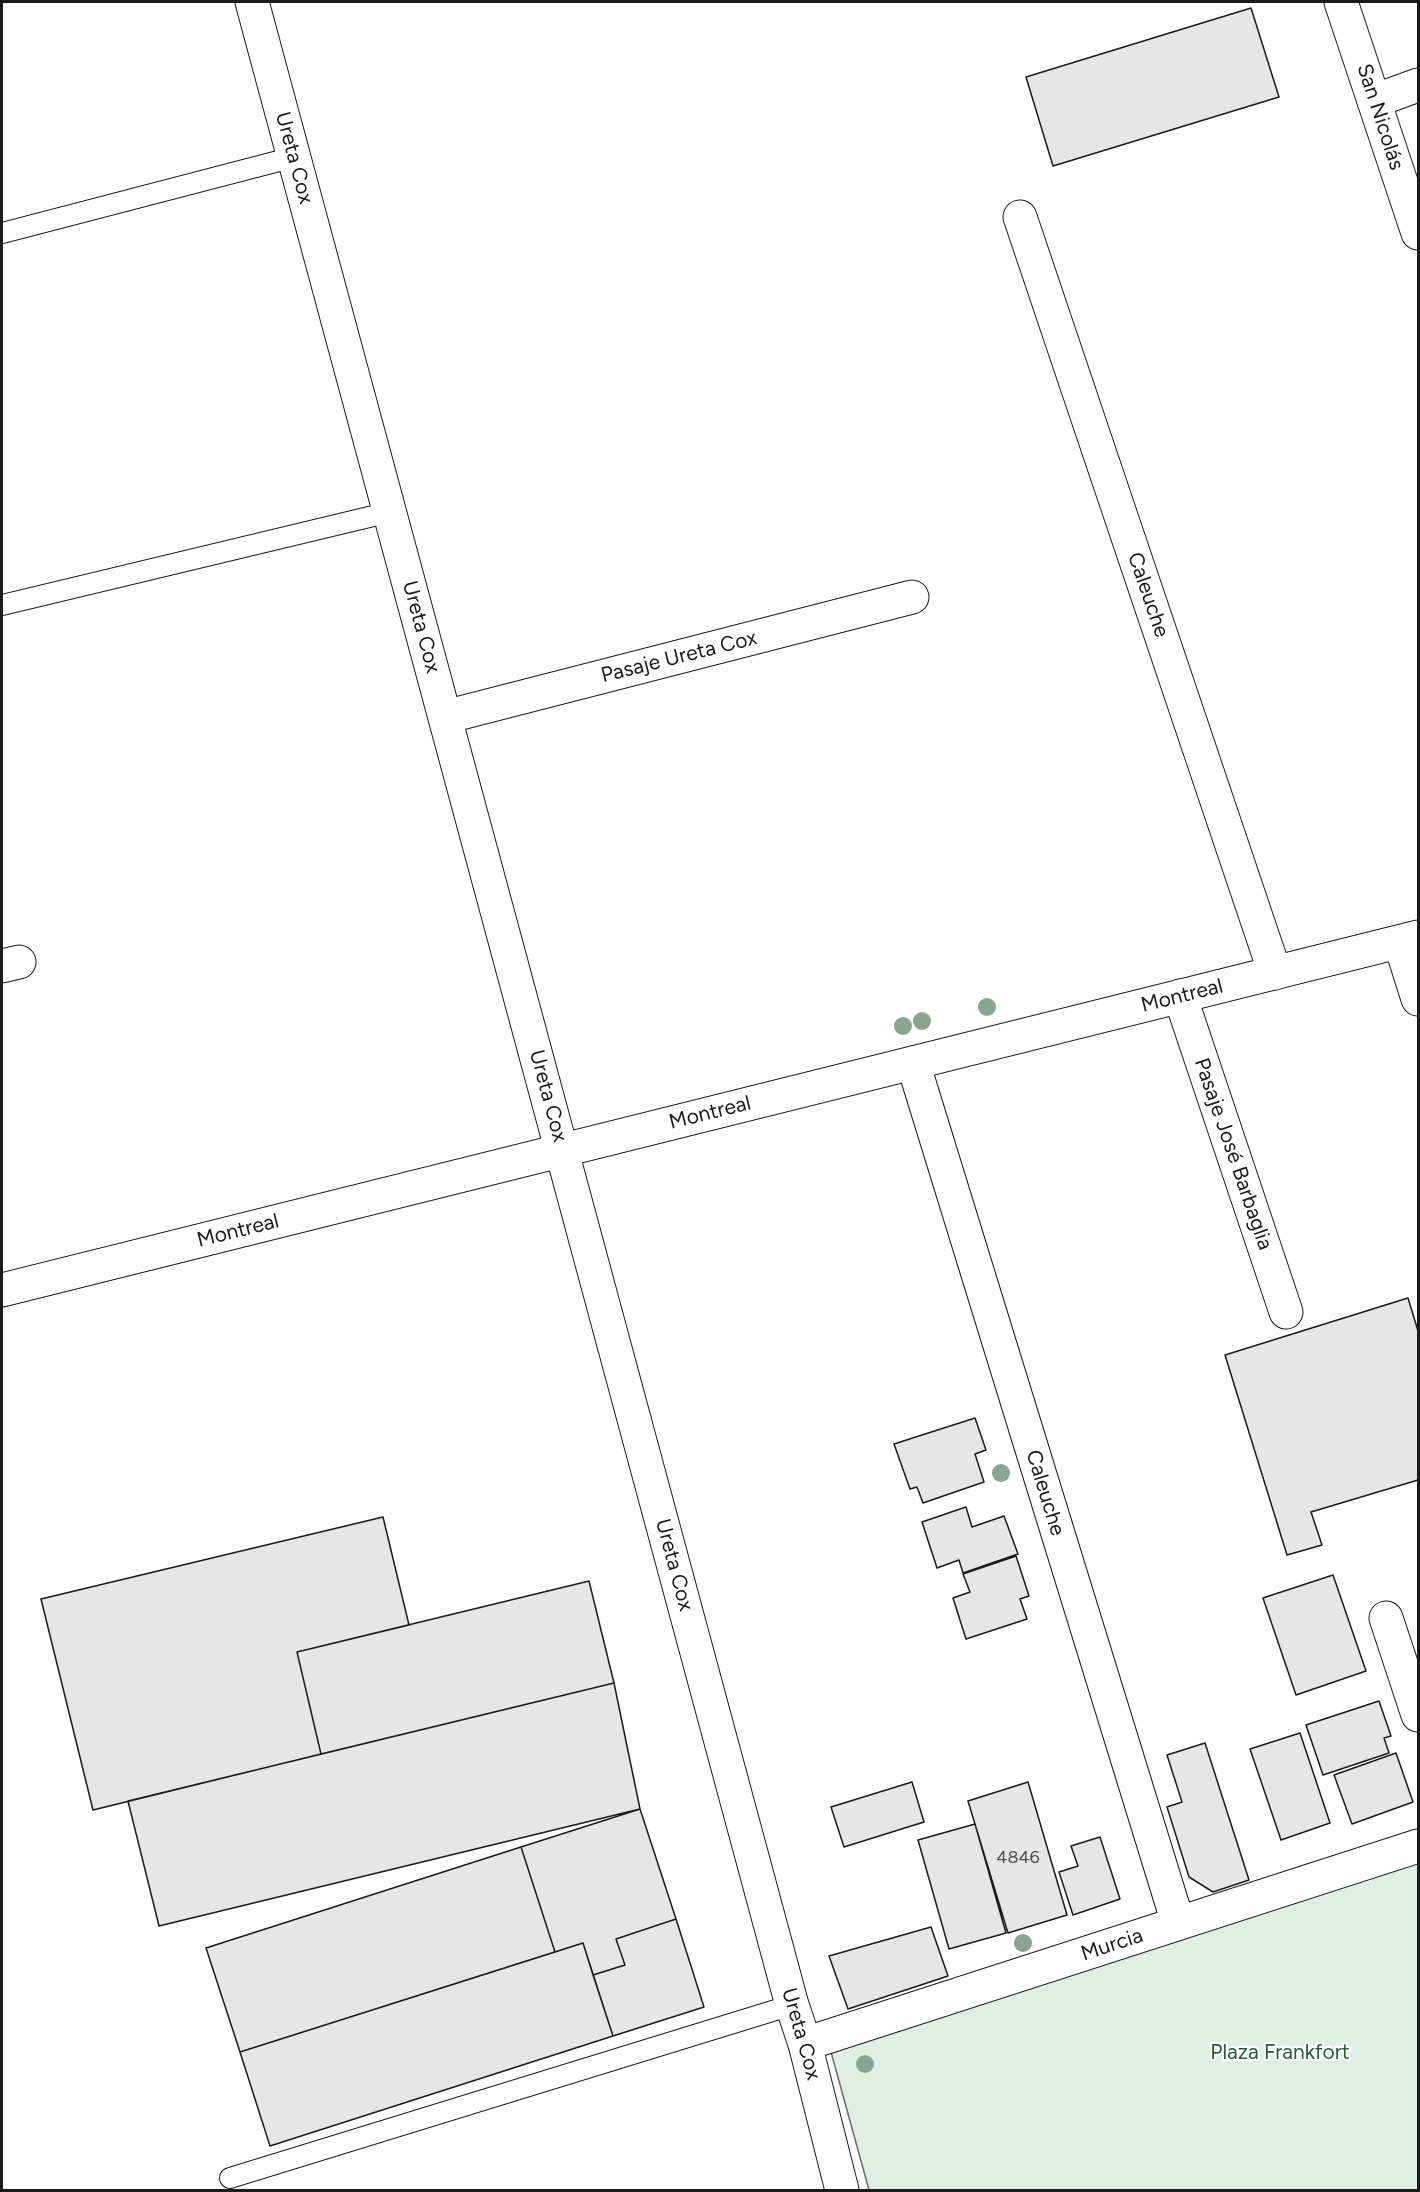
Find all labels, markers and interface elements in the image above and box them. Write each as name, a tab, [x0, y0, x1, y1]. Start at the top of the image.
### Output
street label: San Nicolás	[1351, 61, 1409, 173]
street label: Ureta Cox	[270, 109, 318, 207]
street label: Caleuche	[1122, 549, 1174, 641]
street label: Ureta Cox	[397, 578, 445, 676]
street label: Pasaje Ureta Cox	[598, 625, 760, 689]
street label: Montreal	[1138, 974, 1226, 1018]
street label: Ureta Cox	[524, 1047, 572, 1145]
street label: Pasaje José Barbaglia	[1188, 1055, 1278, 1253]
street label: Montreal	[666, 1091, 754, 1135]
street label: Montreal	[194, 1209, 282, 1253]
street label: Caleuche	[1020, 1447, 1070, 1539]
street label: Ureta Cox	[650, 1516, 698, 1614]
house number: 4846	[996, 1847, 1040, 1869]
street label: Murcia	[1078, 1923, 1146, 1967]
street label: Ureta Cox	[776, 1985, 826, 2083]
park label: Plaza Frankfort	[1210, 2040, 1350, 2066]

